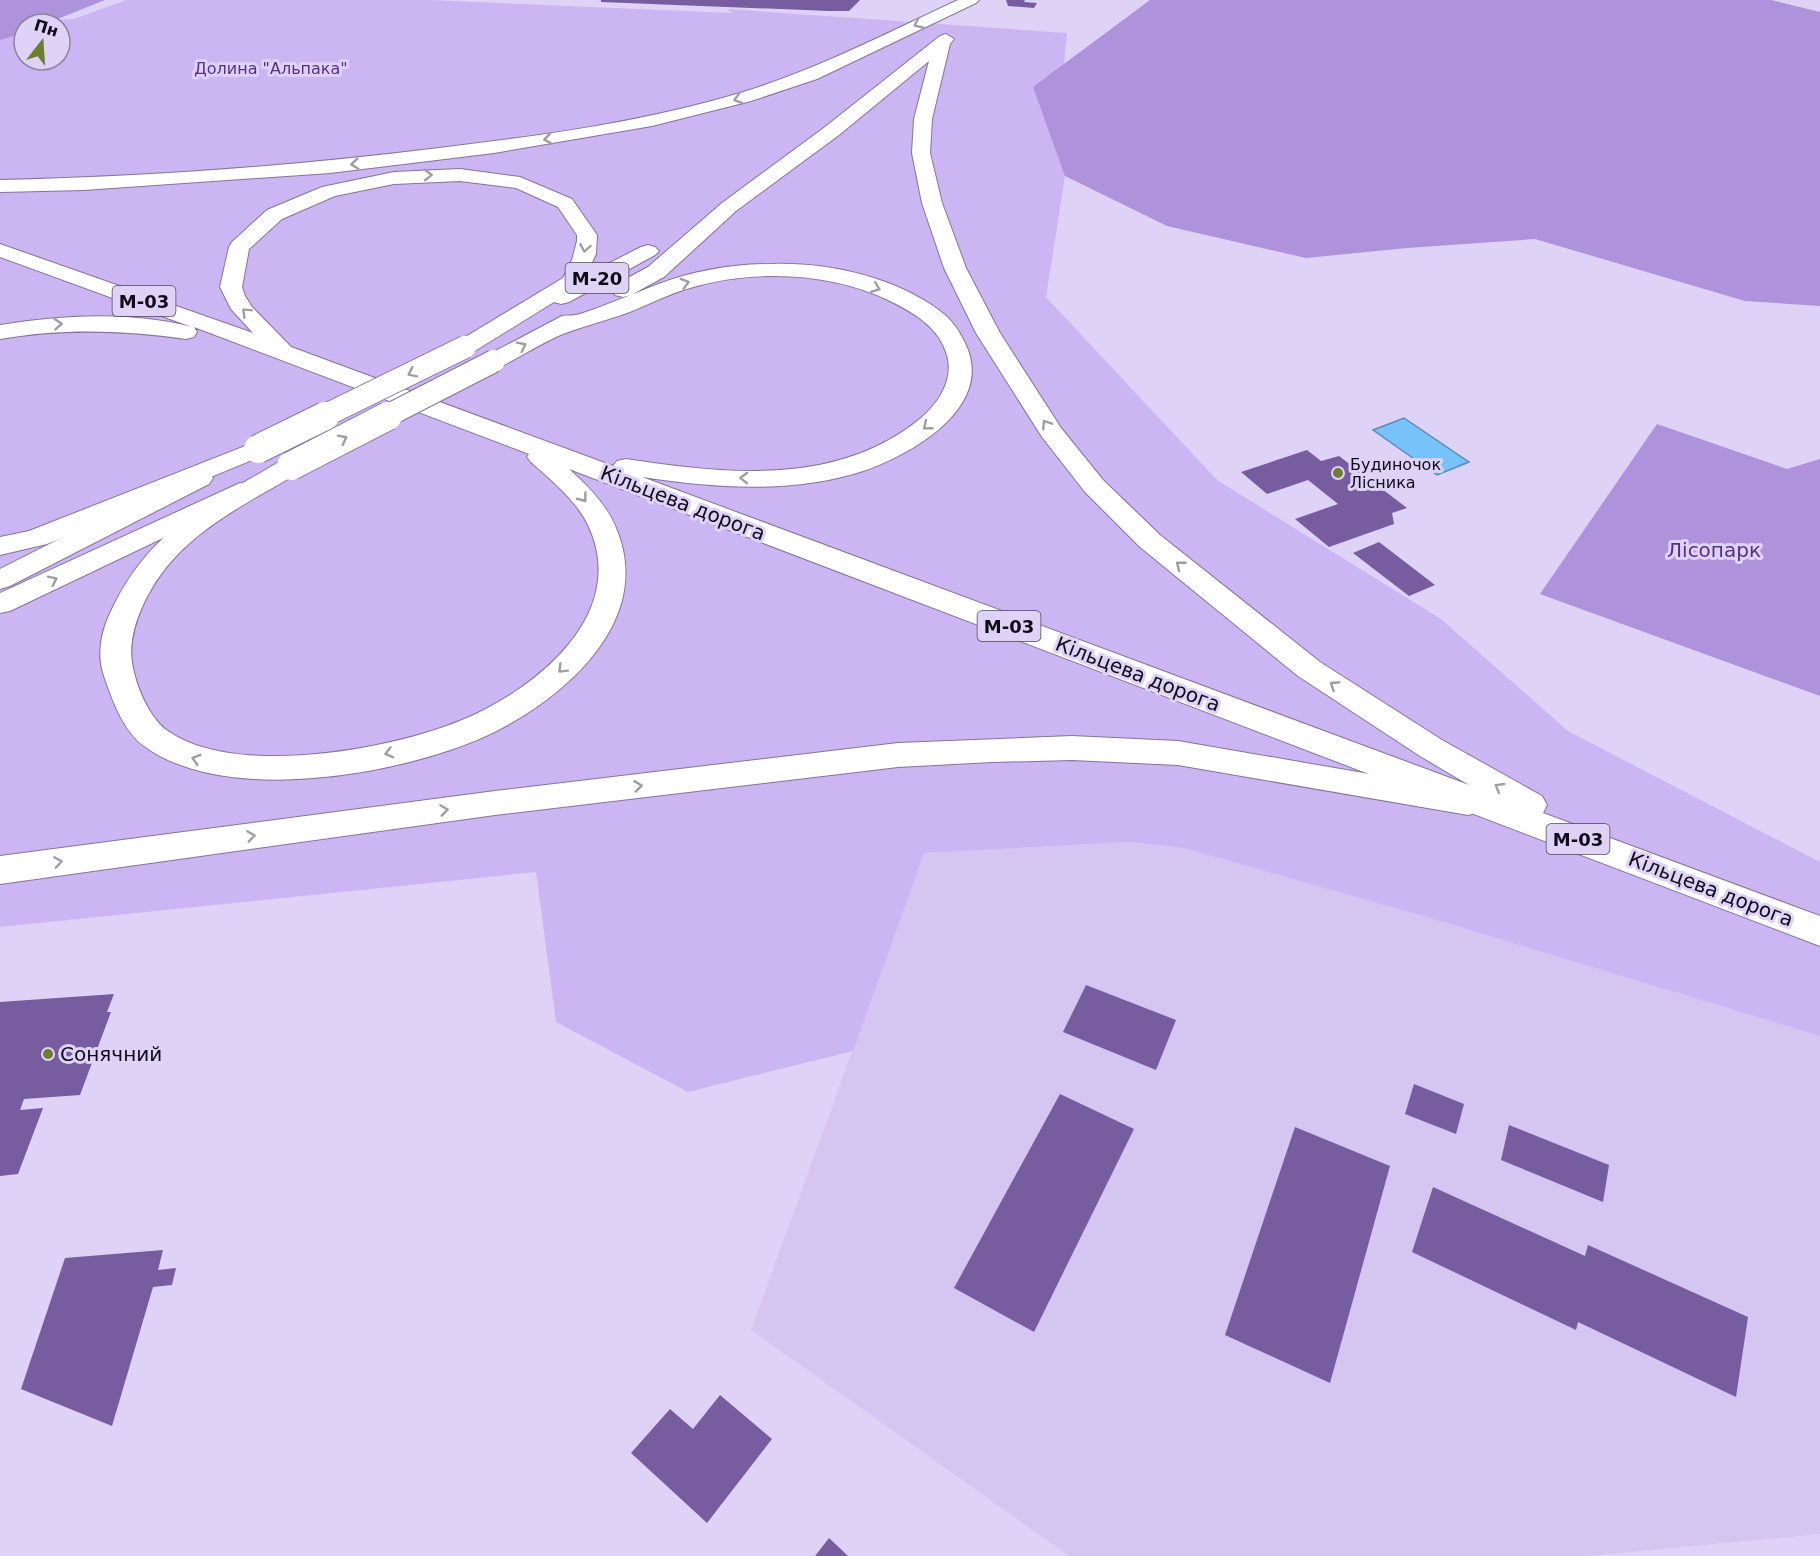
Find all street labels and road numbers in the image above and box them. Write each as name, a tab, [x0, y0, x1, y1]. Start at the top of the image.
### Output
road number: М-20	[566, 263, 628, 293]
road number: М-03	[112, 286, 176, 316]
street label: Кільцева дорога	[597, 461, 769, 545]
road number: М-03	[978, 611, 1040, 641]
street label: Кільцева дорога	[1052, 632, 1224, 716]
road number: М-03	[1546, 824, 1610, 854]
street label: Кільцева дорога	[1625, 847, 1797, 931]

